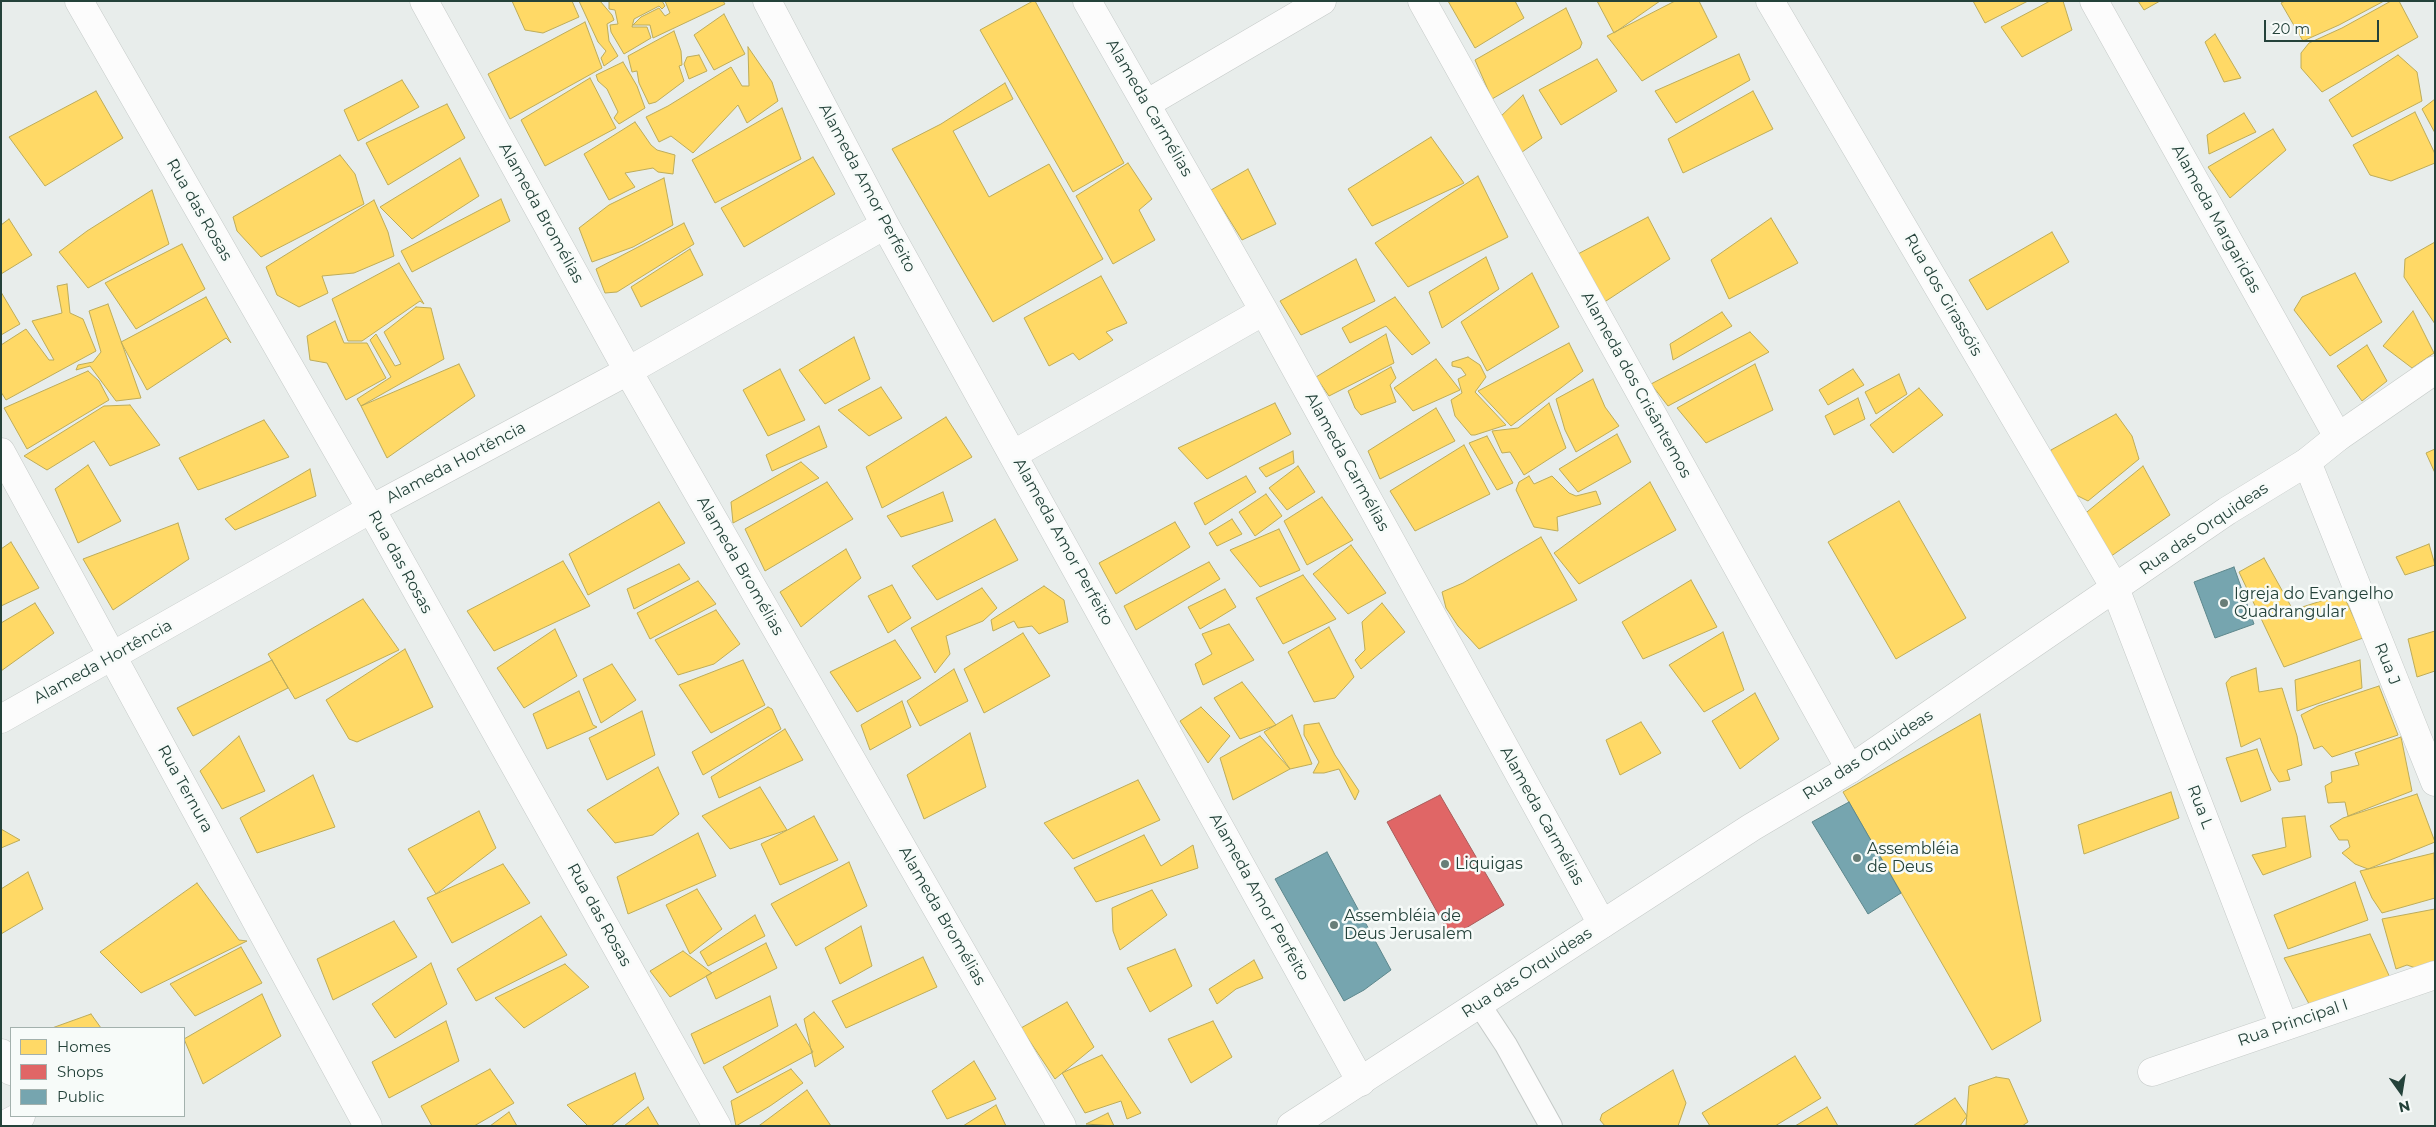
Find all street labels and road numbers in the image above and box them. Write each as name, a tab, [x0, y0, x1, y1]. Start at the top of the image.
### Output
street label: Alameda Carmélias	[1102, 36, 1196, 180]
street label: Alameda Amor Perfeito	[814, 100, 920, 276]
street label: Alameda Bromélias	[495, 140, 587, 286]
street label: Alameda Margaridas	[2167, 142, 2265, 296]
street label: Rua das Rosas	[162, 155, 236, 265]
street label: Rua dos Girassóis	[1900, 230, 1986, 360]
street label: Alameda dos Crisântemos	[1577, 289, 1695, 481]
street label: Alameda Carmélias	[1301, 389, 1393, 535]
street label: Alameda Hortência	[383, 418, 529, 508]
street label: Alameda Amor Perfeito	[1009, 455, 1117, 629]
street label: Rua das Orquideas	[2136, 479, 2272, 579]
street label: Alameda Bromélias	[692, 493, 788, 639]
street label: Rua das Rosas	[364, 507, 436, 617]
street label: Alameda Hortência	[30, 616, 176, 708]
street label: Rua J	[2370, 640, 2404, 688]
street label: Rua das Orquideas	[1799, 706, 1937, 804]
street label: Rua Ternura	[153, 742, 217, 836]
street label: Alameda Carmélias	[1496, 743, 1588, 889]
street label: Rua L	[2183, 782, 2217, 832]
street label: Alameda Amor Perfeito	[1205, 810, 1313, 984]
street label: Alameda Bromélias	[894, 843, 990, 989]
street label: Rua das Rosas	[563, 860, 635, 970]
street label: Rua das Orquideas	[1458, 924, 1596, 1022]
street label: Rua Principal I	[2235, 995, 2351, 1051]

